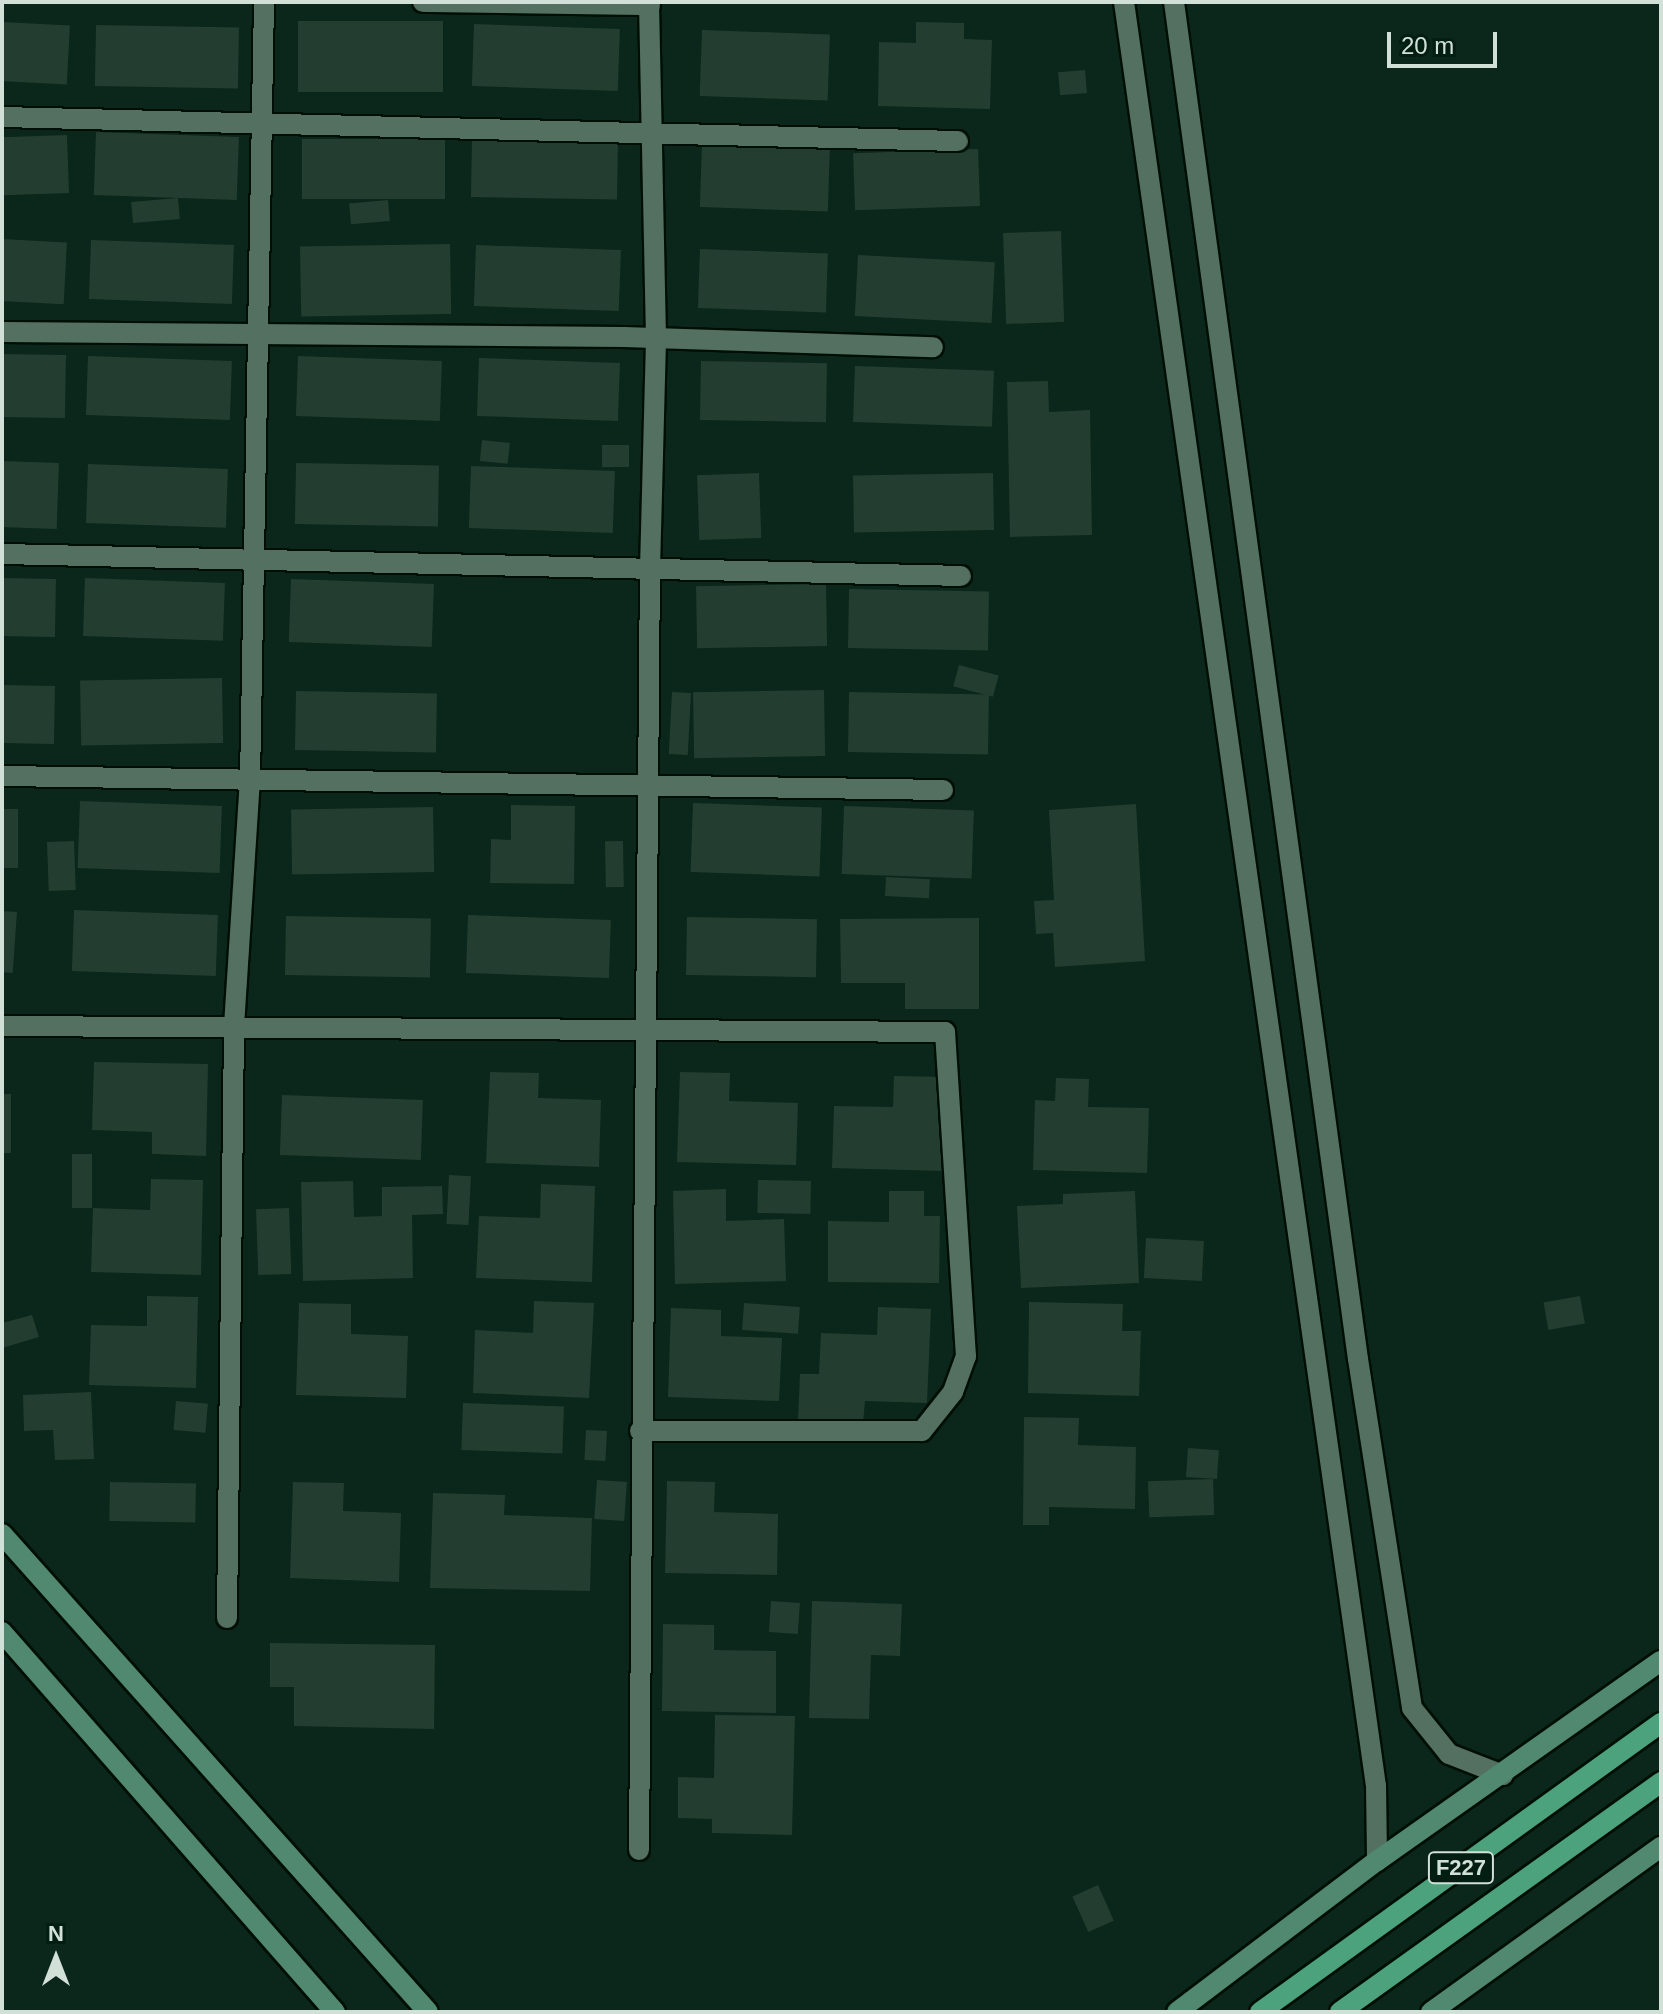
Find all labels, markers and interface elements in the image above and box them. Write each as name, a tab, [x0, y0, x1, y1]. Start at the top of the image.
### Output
scale bar	[1391, 16, 1501, 66]
text: 20 m	[1401, 32, 1454, 59]
road number: F227	[1427, 1850, 1495, 1886]
north arrow	[16, 1918, 96, 1998]
text: N	[48, 1921, 64, 1946]

